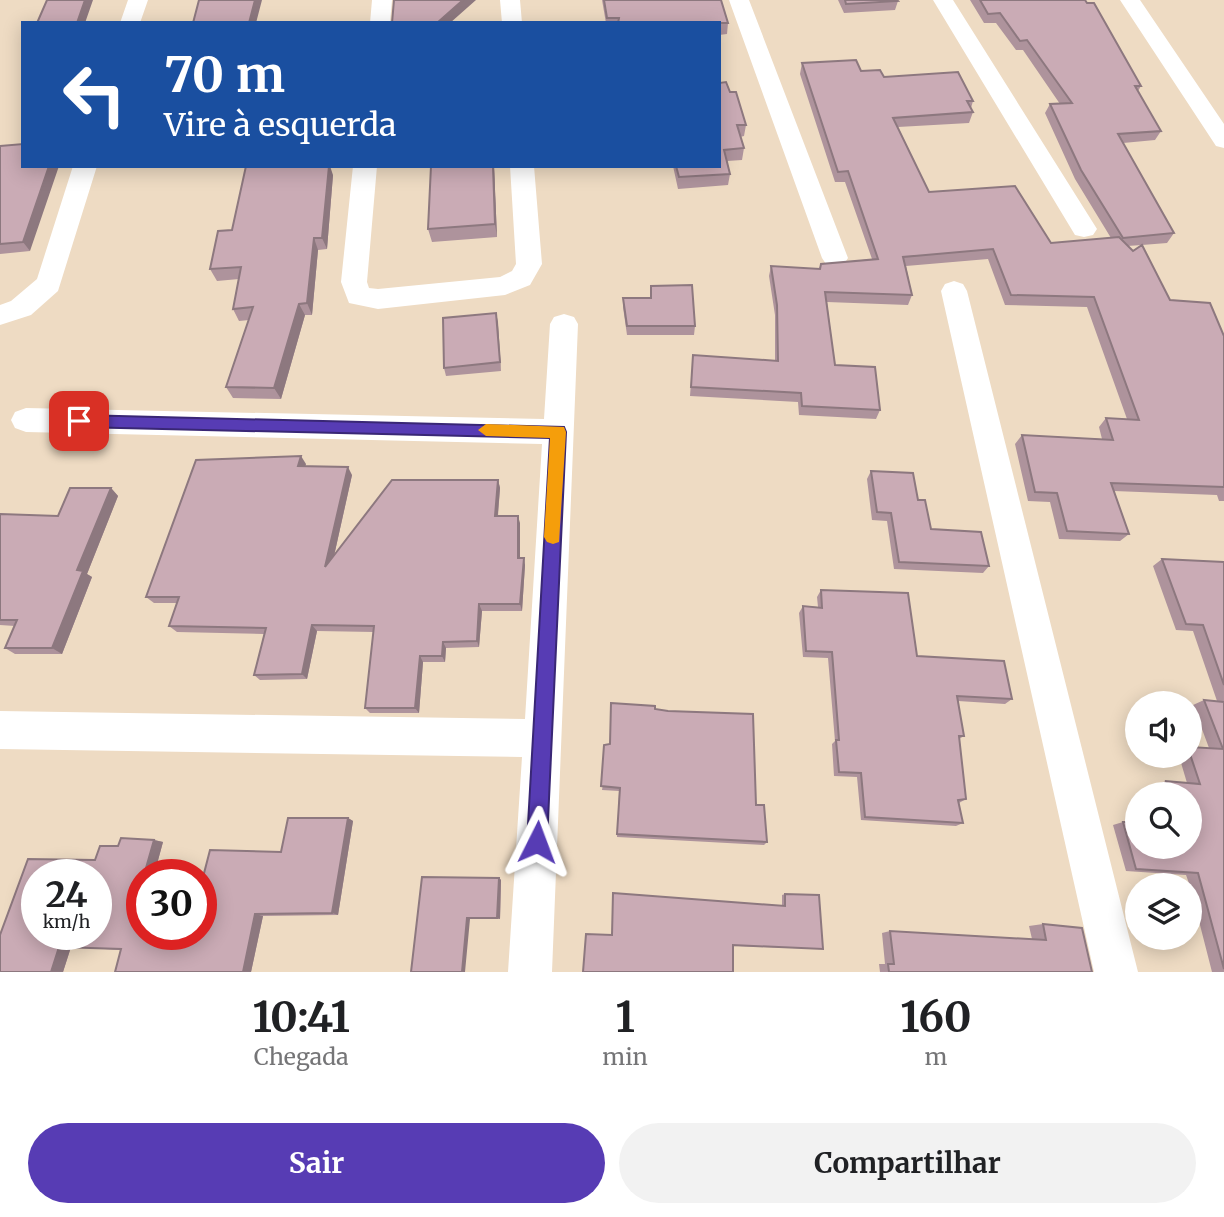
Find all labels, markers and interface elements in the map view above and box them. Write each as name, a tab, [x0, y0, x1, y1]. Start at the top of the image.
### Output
text: 70 m	[164, 44, 285, 105]
icon: left	[49, 49, 140, 140]
text: Vire à esquerda	[164, 105, 396, 145]
pin	[49, 391, 109, 451]
icon: arrive	[60, 402, 98, 440]
map controls	[1125, 691, 1202, 950]
button: sound	[1125, 691, 1202, 768]
button: search	[1125, 782, 1202, 859]
position arrow	[500, 805, 574, 879]
speed limit sign: 30	[126, 859, 217, 950]
text: 24	[45, 873, 88, 917]
button: layers	[1125, 873, 1202, 950]
text: km/h	[43, 910, 90, 933]
text: 10:41	[252, 991, 350, 1043]
text: 1	[615, 991, 635, 1043]
text: 160	[900, 991, 972, 1043]
text: Chegada	[254, 1042, 349, 1071]
text: min	[602, 1042, 648, 1071]
text: m	[925, 1042, 947, 1071]
button: Sair	[28, 1123, 605, 1203]
button: Compartilhar	[619, 1123, 1196, 1203]

